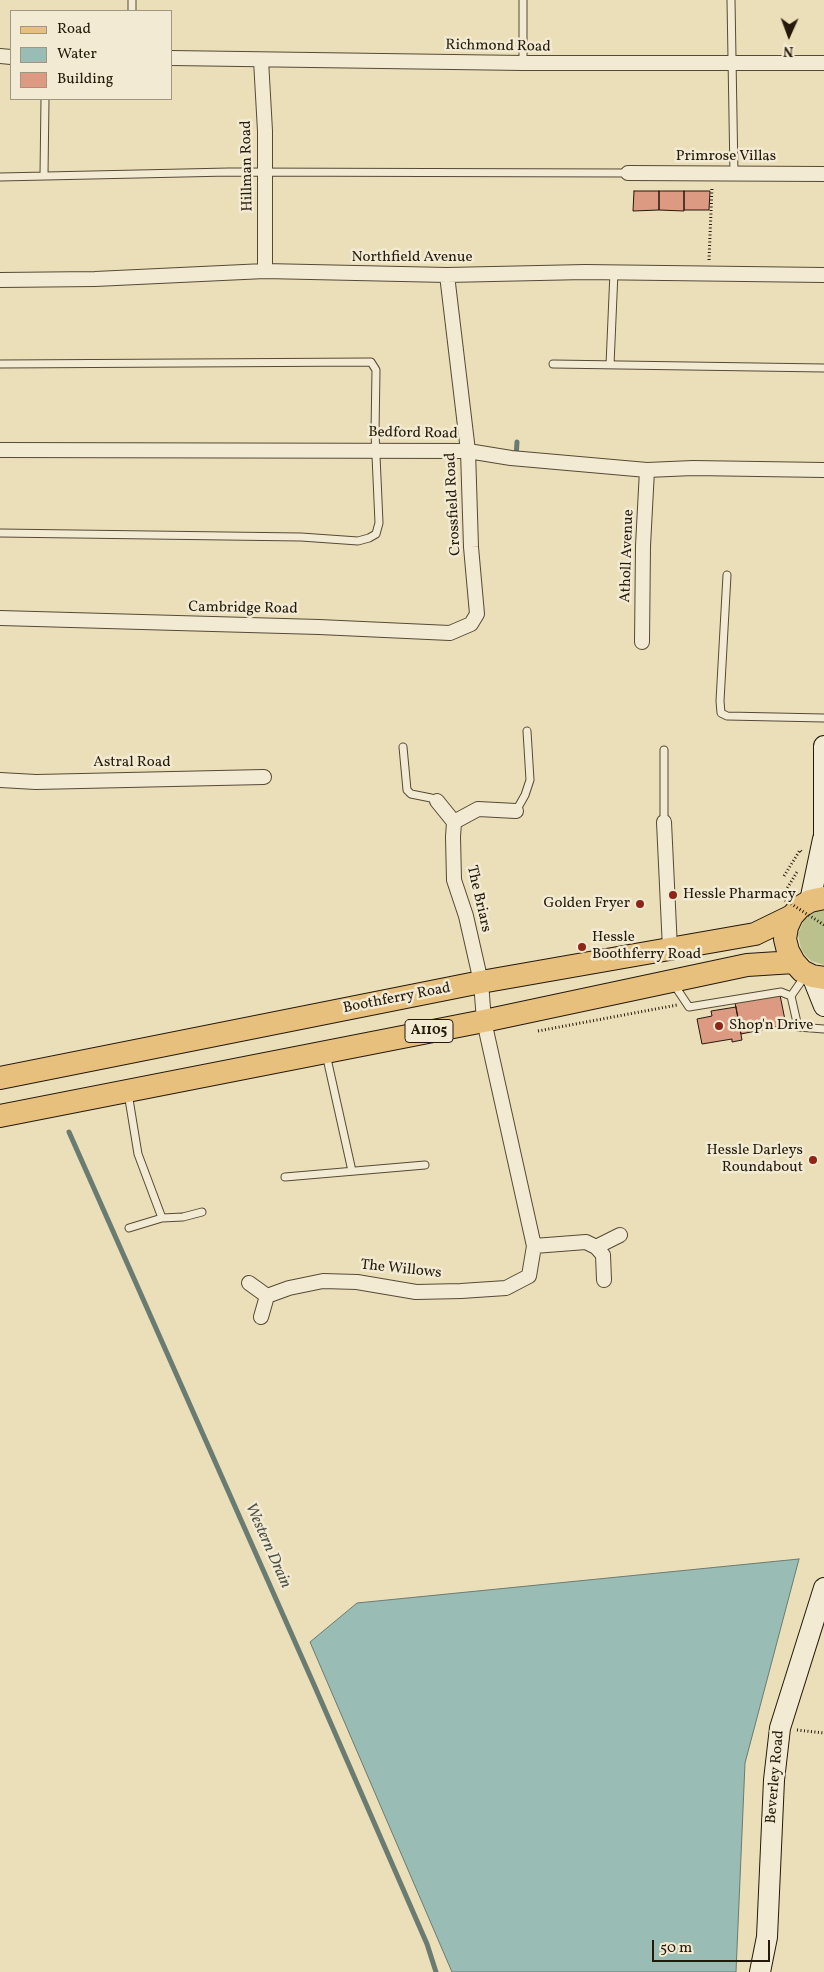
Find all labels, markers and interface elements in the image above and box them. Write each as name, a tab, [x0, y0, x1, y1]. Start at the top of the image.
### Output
legend	[10, 10, 172, 100]
north arrow	[764, 10, 814, 60]
text: Road	[57, 19, 91, 40]
street label: Richmond Road	[445, 37, 551, 57]
text: N	[783, 41, 794, 60]
text: Water	[57, 44, 97, 65]
text: Building	[57, 69, 113, 90]
street label: Hillman Road	[238, 120, 258, 212]
street label: Primrose Villas	[676, 148, 776, 166]
street label: Northfield Avenue	[351, 249, 473, 267]
street label: Bedford Road	[368, 424, 458, 444]
street label: Crossfield Road	[442, 452, 466, 556]
street label: Atholl Avenue	[617, 509, 639, 603]
street label: Cambridge Road	[188, 599, 298, 619]
street label: Astral Road	[93, 754, 171, 772]
street label: The Briars	[462, 864, 494, 934]
place label: Hessle Pharmacy	[683, 886, 796, 904]
marker: Hessle Pharmacy	[667, 889, 679, 901]
place label: Golden Fryer	[544, 895, 630, 913]
marker: Golden Fryer	[634, 898, 646, 910]
place label: Hessle Boothferry Road	[592, 929, 701, 964]
marker: Hessle Boothferry Road	[576, 941, 588, 953]
street label: Boothferry Road	[342, 980, 452, 1018]
place label: Shop'n Drive	[729, 1017, 813, 1035]
road number: A1105	[405, 1019, 453, 1042]
marker: Shop'n Drive	[713, 1020, 725, 1032]
place label: Hessle Darleys Roundabout	[706, 1142, 803, 1177]
marker: Hessle Darleys Roundabout	[807, 1154, 819, 1166]
street label: The Willows	[360, 1257, 442, 1283]
water label: Western Drain	[240, 1500, 294, 1592]
street label: Beverley Road	[763, 1729, 789, 1825]
scale bar	[654, 1930, 772, 1962]
text: 50 m	[660, 1938, 692, 1959]

